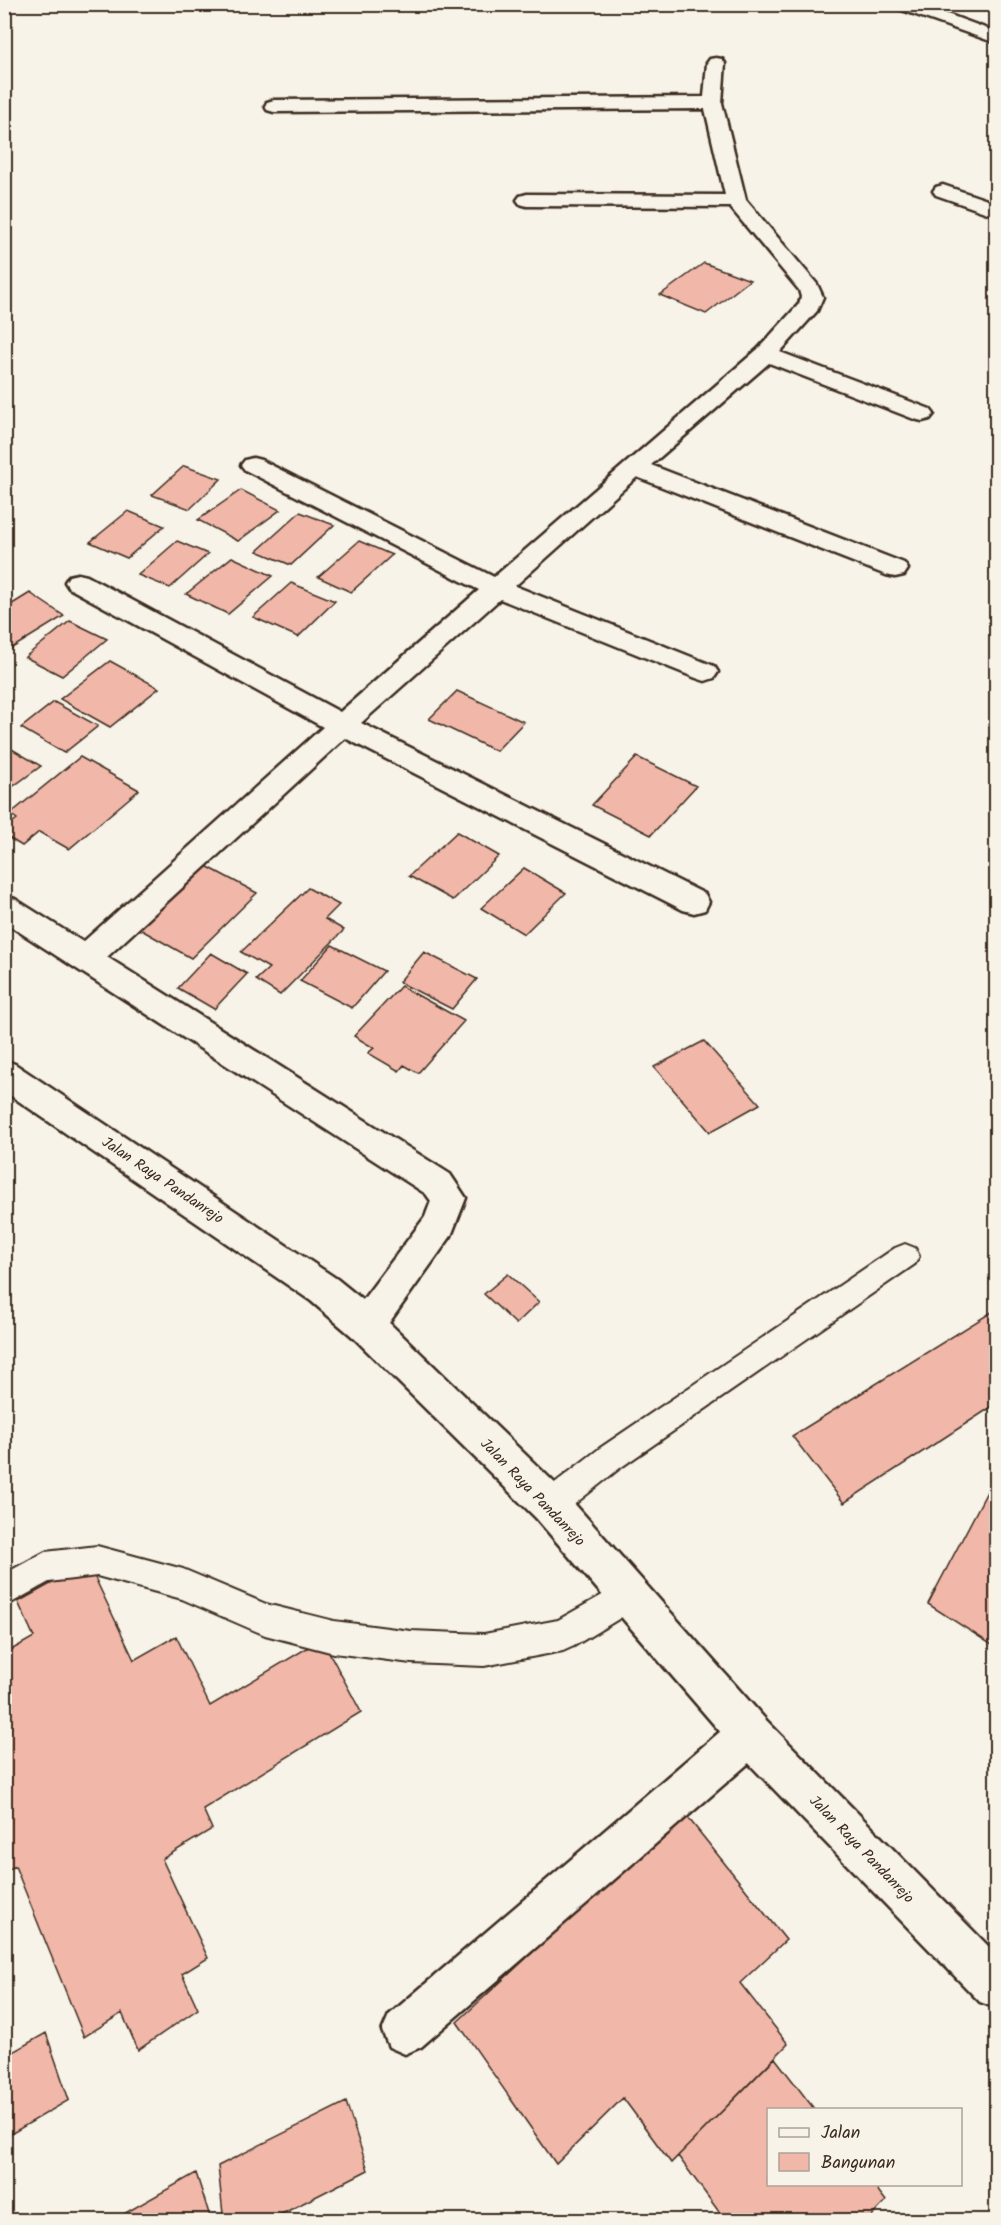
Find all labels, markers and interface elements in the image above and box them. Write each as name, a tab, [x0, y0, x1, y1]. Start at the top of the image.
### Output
street label: Jalan Raya Pandanrejo	[97, 1131, 228, 1231]
street label: Jalan Raya Pandanrejo	[474, 1433, 591, 1552]
street label: Jalan Raya Pandanrejo	[803, 1790, 920, 1909]
legend	[767, 2108, 962, 2186]
text: Jalan	[821, 2119, 860, 2148]
text: Bangunan	[821, 2149, 895, 2178]

